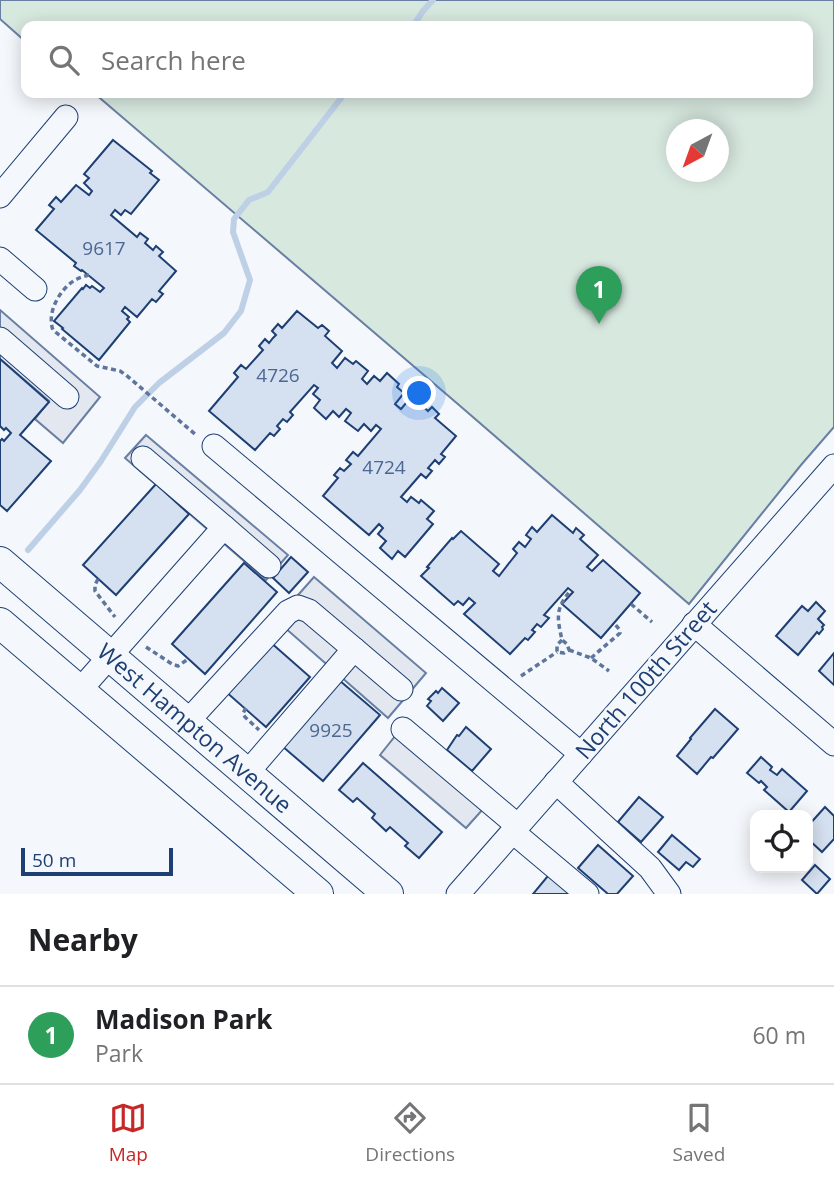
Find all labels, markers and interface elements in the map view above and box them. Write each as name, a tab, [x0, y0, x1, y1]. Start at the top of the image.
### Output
search box	[21, 21, 813, 98]
icon: search	[45, 41, 83, 79]
text: Search here	[101, 42, 246, 78]
north arrow	[666, 119, 729, 182]
house number: 9617	[82, 235, 126, 261]
pin: 1	[576, 266, 622, 324]
house number: 4726	[256, 362, 300, 388]
your location	[402, 376, 436, 410]
house number: 4724	[362, 454, 406, 480]
street label: North 100th Street	[567, 593, 723, 766]
street label: West Hampton Avenue	[91, 635, 299, 820]
house number: 9925	[309, 717, 353, 743]
map controls	[750, 810, 813, 873]
button: locate	[750, 810, 813, 873]
scale bar	[21, 845, 173, 877]
text: 50 m	[32, 847, 76, 873]
text: Nearby	[28, 919, 138, 960]
text: Madison Park	[95, 1001, 272, 1037]
text: 1	[44, 1019, 58, 1051]
text: 60 m	[752, 1019, 806, 1051]
text: Park	[95, 1037, 143, 1069]
tab: Map	[109, 1099, 148, 1167]
tab: Directions	[365, 1099, 455, 1167]
tab: Saved	[673, 1099, 725, 1167]

